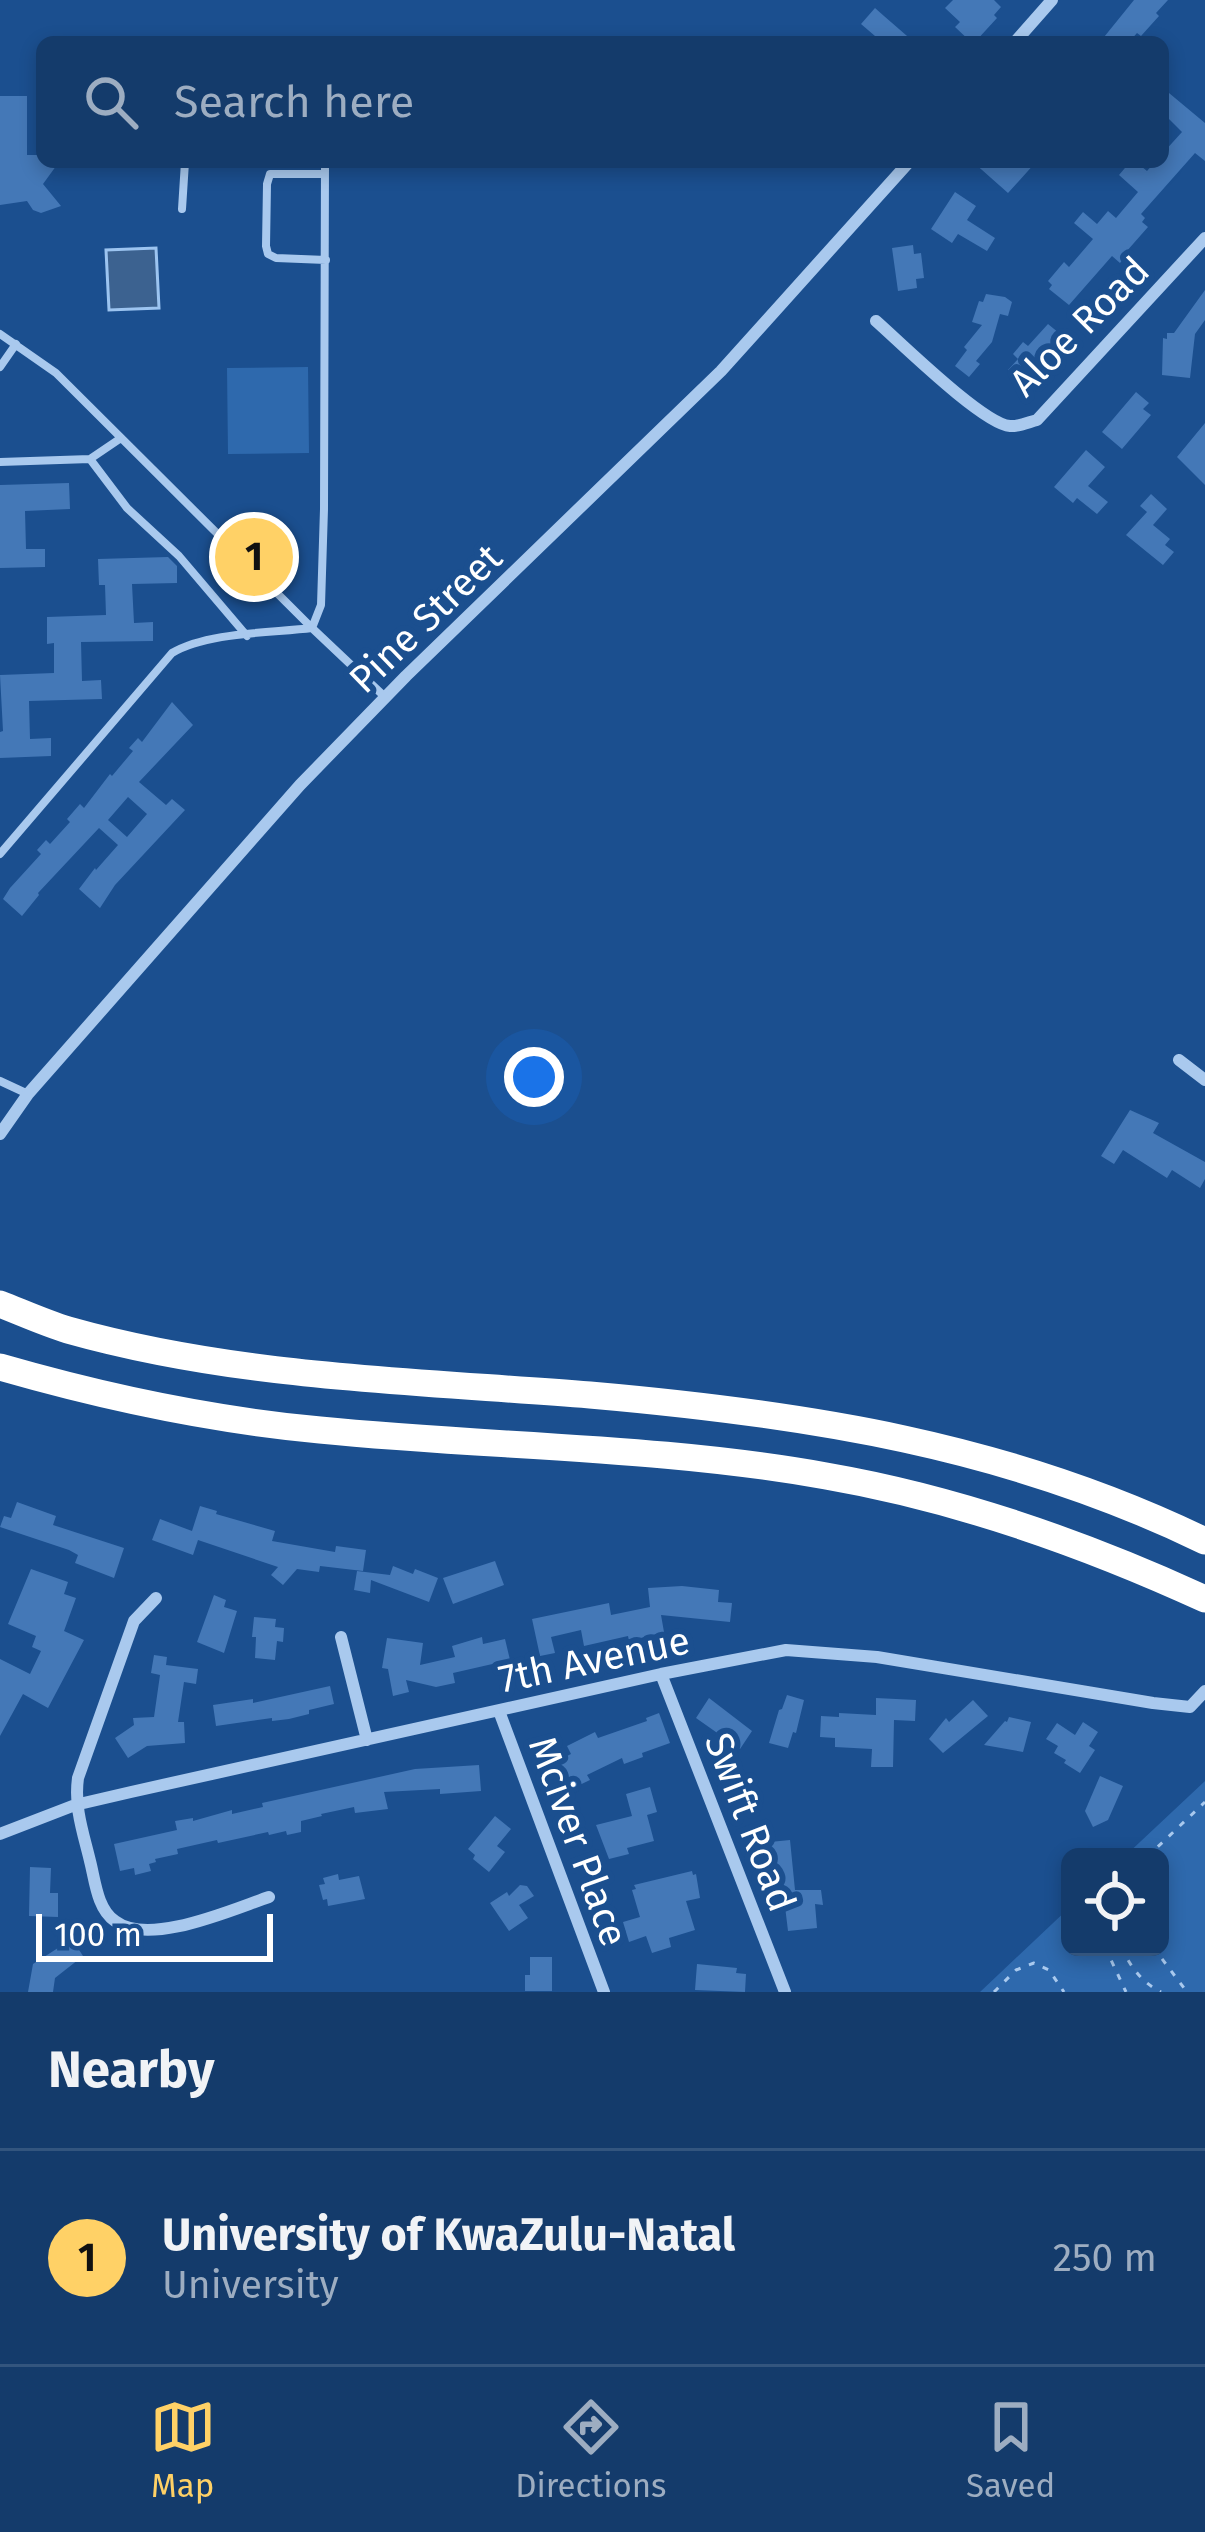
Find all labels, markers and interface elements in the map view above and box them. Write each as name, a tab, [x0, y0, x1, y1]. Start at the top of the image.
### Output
search box	[36, 36, 1169, 168]
icon: search	[78, 69, 144, 135]
text: Search here	[174, 75, 414, 129]
street label: Aloe Road	[1001, 248, 1159, 406]
pin: 1	[215, 512, 293, 602]
street label: Pine Street	[340, 534, 512, 703]
your location	[504, 1047, 564, 1107]
street label: 7th Avenue	[495, 1617, 694, 1703]
street label: Swift Road	[695, 1727, 805, 1918]
street label: Mciver Place	[519, 1730, 637, 1952]
map controls	[1061, 1848, 1169, 1956]
button: locate	[1061, 1848, 1169, 1956]
scale bar	[36, 1908, 273, 1961]
text: 100 m	[54, 1915, 142, 1955]
text: Nearby	[48, 2039, 214, 2101]
text: University of KwaZulu-Natal	[162, 2208, 735, 2262]
text: 1	[78, 2235, 96, 2281]
text: 250 m	[1053, 2235, 1157, 2281]
text: University	[162, 2262, 339, 2308]
tab: Map	[150, 2394, 216, 2506]
tab: Directions	[515, 2394, 667, 2506]
tab: Saved	[966, 2394, 1055, 2506]

